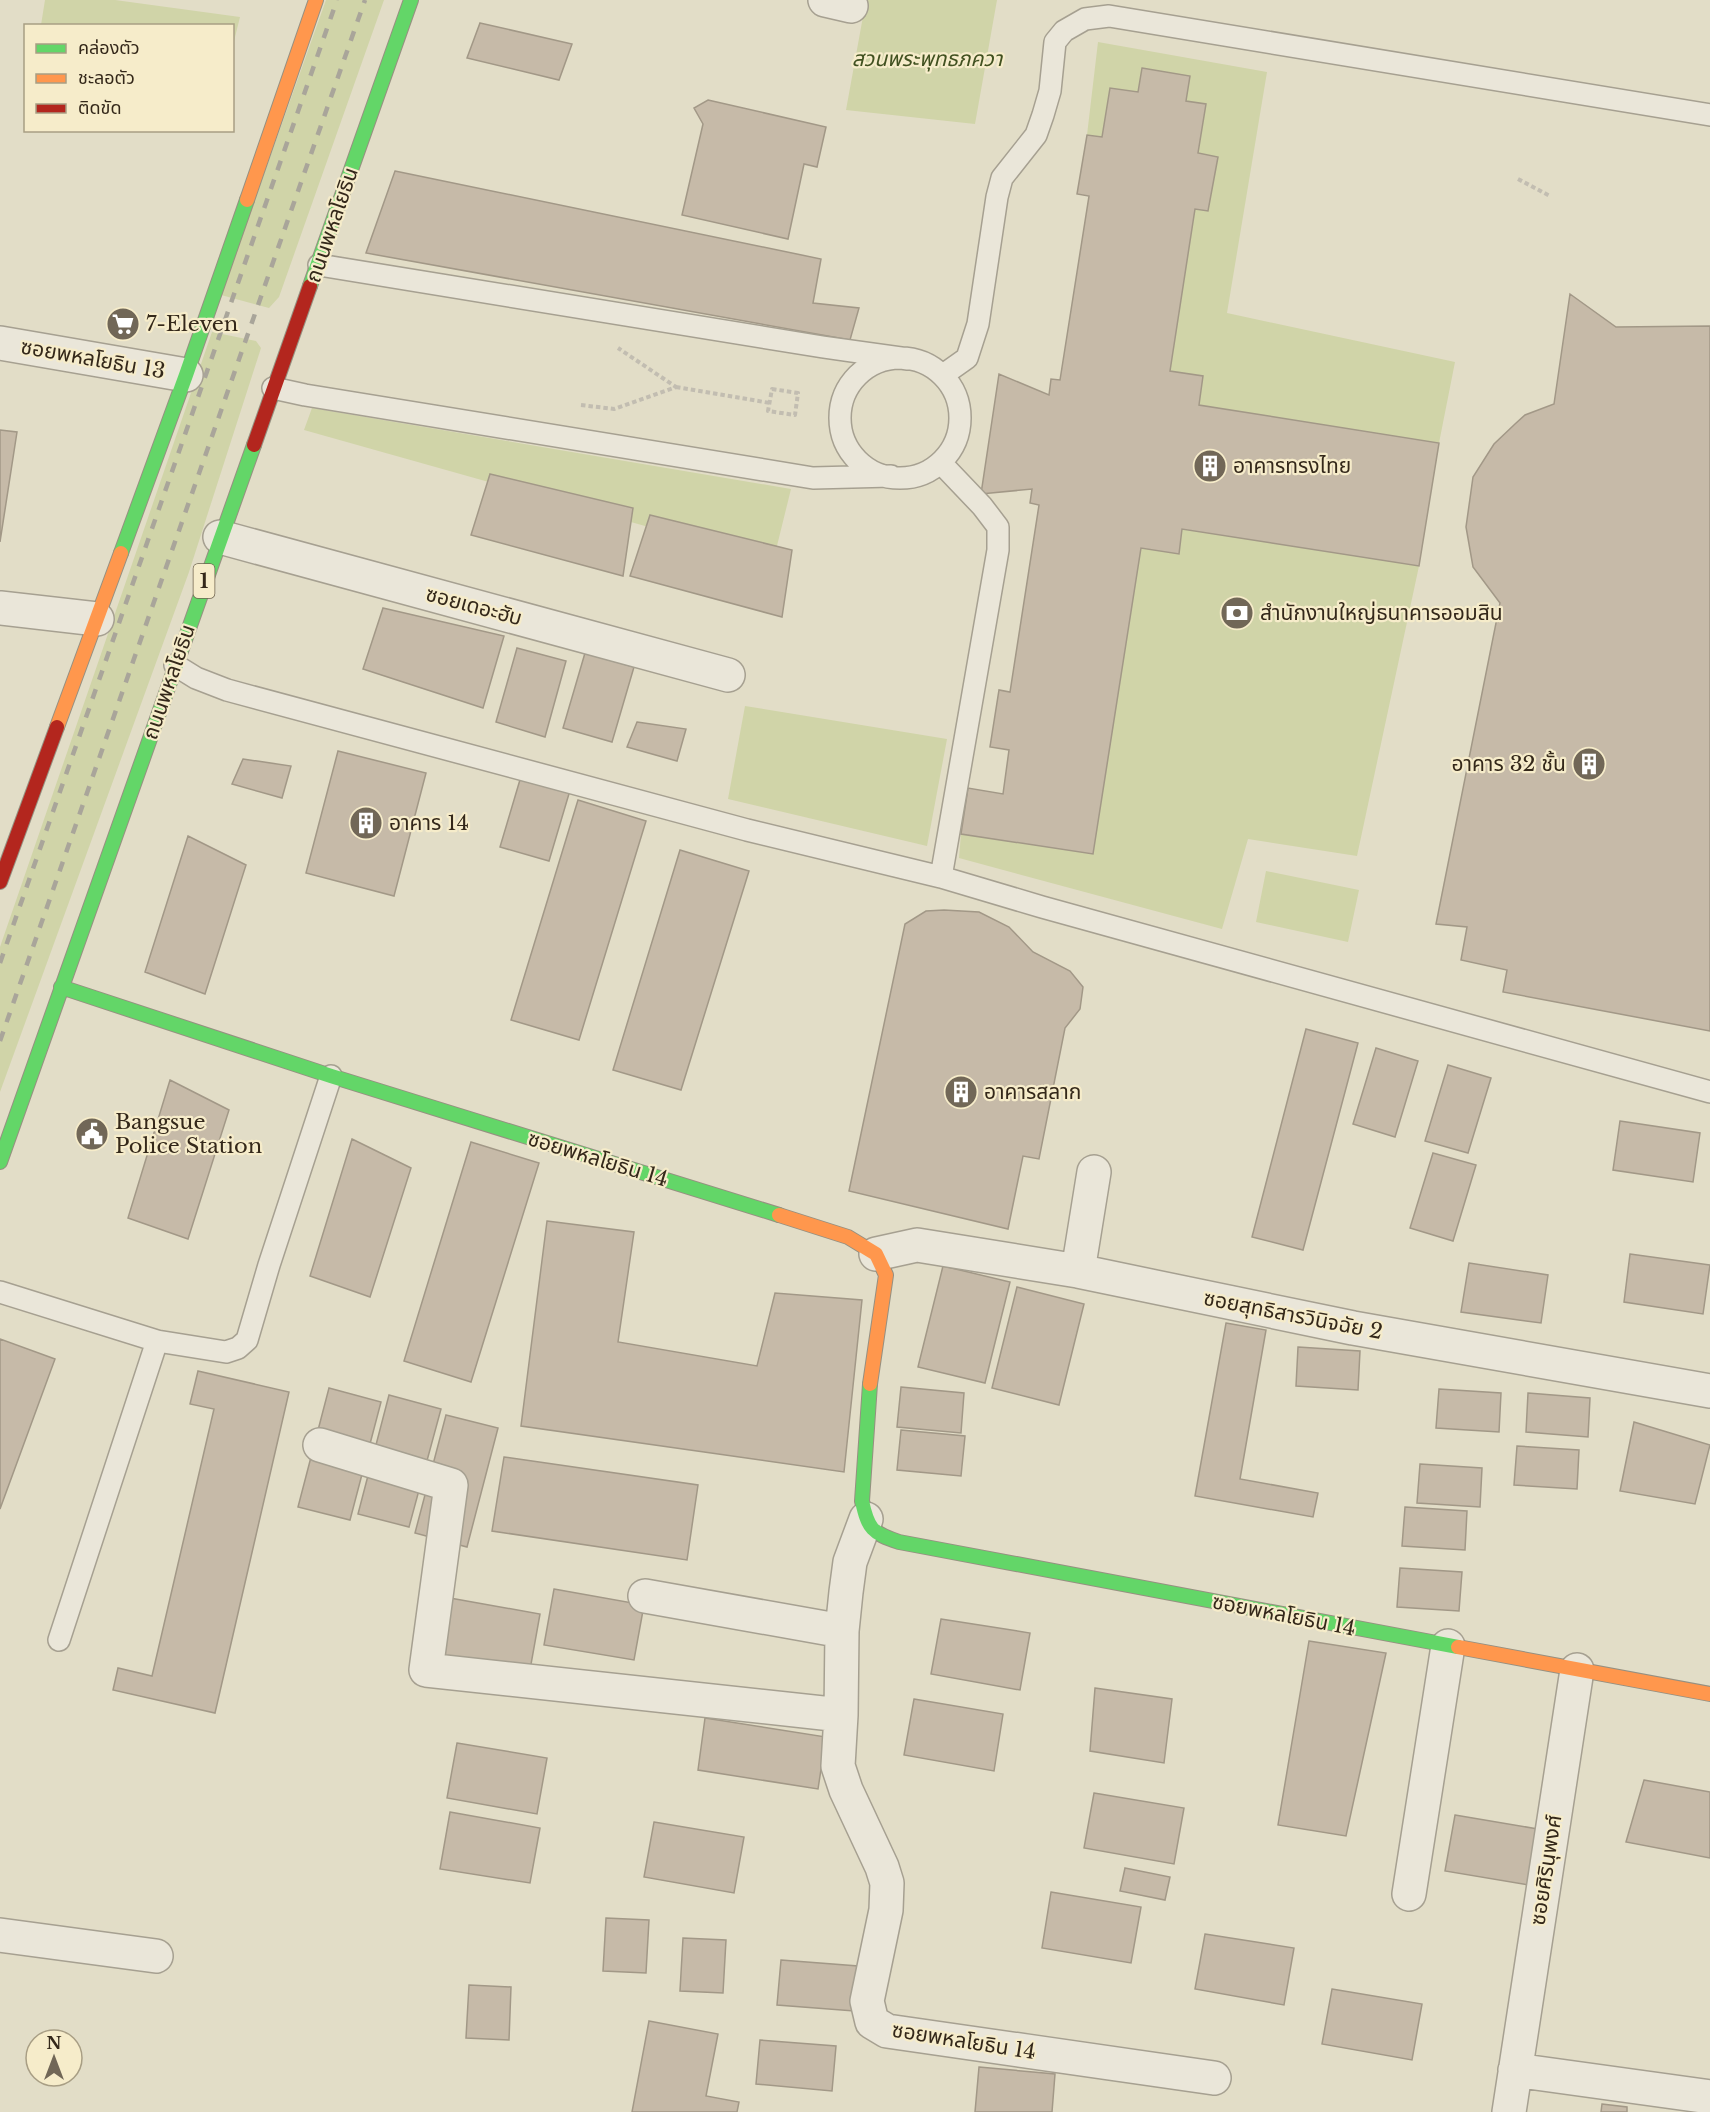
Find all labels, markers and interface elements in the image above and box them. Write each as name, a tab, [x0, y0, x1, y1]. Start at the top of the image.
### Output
legend	[24, 24, 234, 132]
text: คล่องตัว	[78, 37, 140, 59]
park label: สวนพระพุทธภควา	[852, 46, 1004, 72]
text: ชะลอตัว	[78, 67, 135, 89]
text: ติดขัด	[78, 97, 121, 119]
street label: ถนนพหลโยธิน	[300, 164, 364, 286]
supermarket icon: 7-Eleven	[105, 306, 141, 342]
place label: 7-Eleven	[146, 311, 238, 337]
street label: ซอยพหลโยธิน 13	[19, 334, 167, 384]
building icon: อาคารทรงไทย	[1192, 448, 1228, 484]
place label: อาคารทรงไทย	[1233, 453, 1351, 479]
road number: 1	[194, 564, 214, 598]
street label: ซอยเดอะฮับ	[423, 581, 525, 631]
bank icon: สำนักงานใหญ่ธนาคารออมสิน	[1219, 595, 1255, 631]
place label: สำนักงานใหญ่ธนาคารออมสิน	[1260, 600, 1503, 626]
street label: ถนนพหลโยธิน	[137, 621, 201, 743]
building icon: อาคาร 32 ชั้น	[1571, 746, 1607, 782]
place label: อาคาร 32 ชั้น	[1451, 750, 1566, 777]
building icon: อาคาร 14	[348, 805, 384, 841]
place label: อาคาร 14	[389, 810, 469, 836]
building icon: อาคารสลาก	[943, 1074, 979, 1110]
place label: อาคารสลาก	[984, 1079, 1081, 1105]
place label: Bangsue Police Station	[115, 1109, 262, 1159]
public building icon: Bangsue Police Station	[74, 1116, 110, 1152]
street label: ซอยพหลโยธิน 14	[525, 1125, 671, 1193]
street label: ซอยสุทธิสารวินิจฉัย 2	[1201, 1285, 1385, 1345]
street label: ซอยพหลโยธิน 14	[1210, 1588, 1358, 1642]
street label: ซอยศิรินุพงศ์	[1524, 1813, 1568, 1927]
street label: ซอยพหลโยธิน 14	[890, 2017, 1038, 2065]
north arrow	[24, 2028, 84, 2088]
text: N	[46, 2033, 62, 2053]

